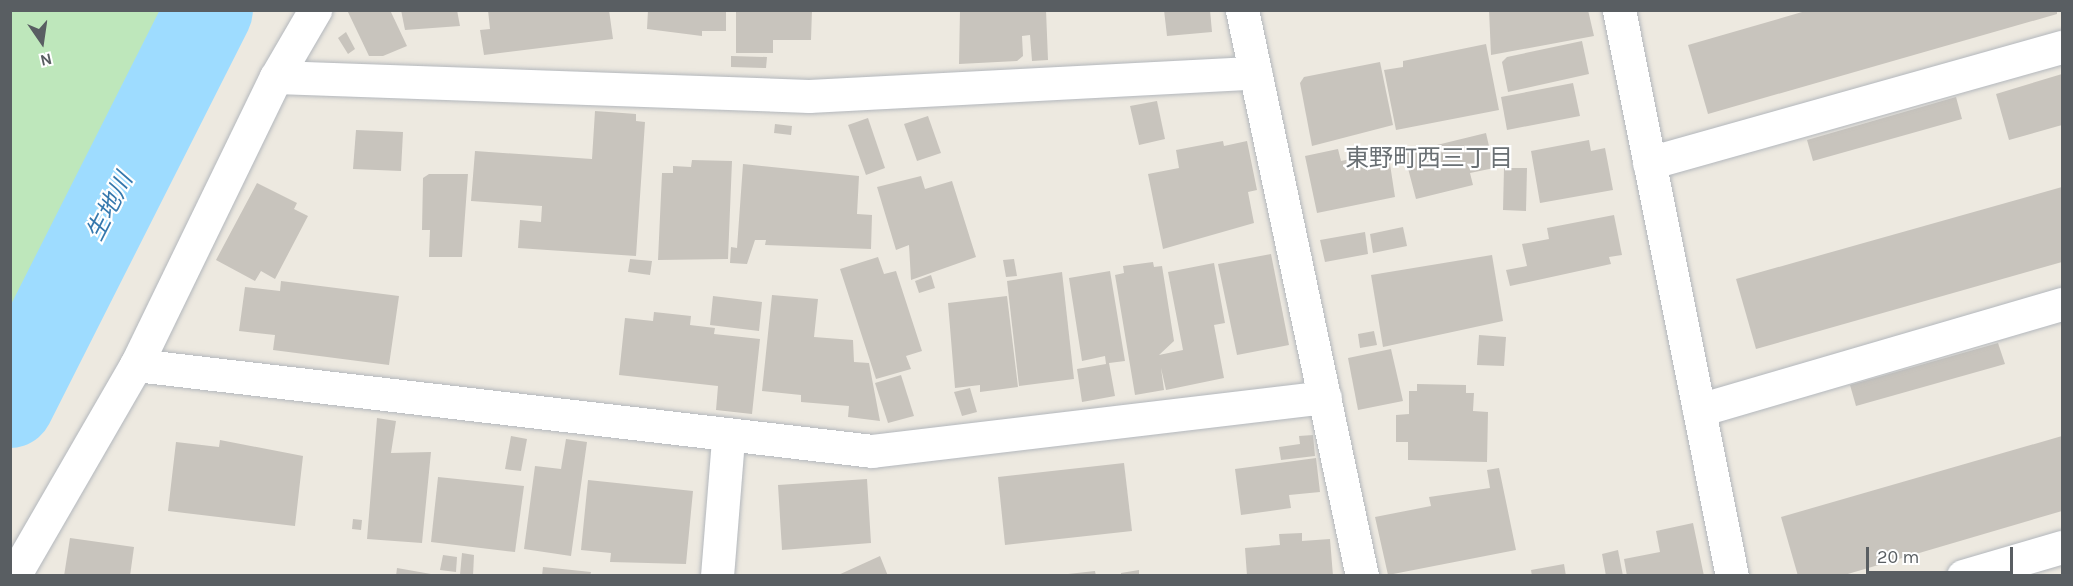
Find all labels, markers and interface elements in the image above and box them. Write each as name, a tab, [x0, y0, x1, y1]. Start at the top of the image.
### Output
north arrow	[12, 12, 72, 72]
text: N	[38, 49, 54, 71]
district label: 東野町西三丁目	[1345, 145, 1513, 173]
water label: 生地川	[81, 168, 139, 246]
scale bar	[1869, 535, 2016, 573]
text: 20 m	[1877, 546, 1919, 568]

